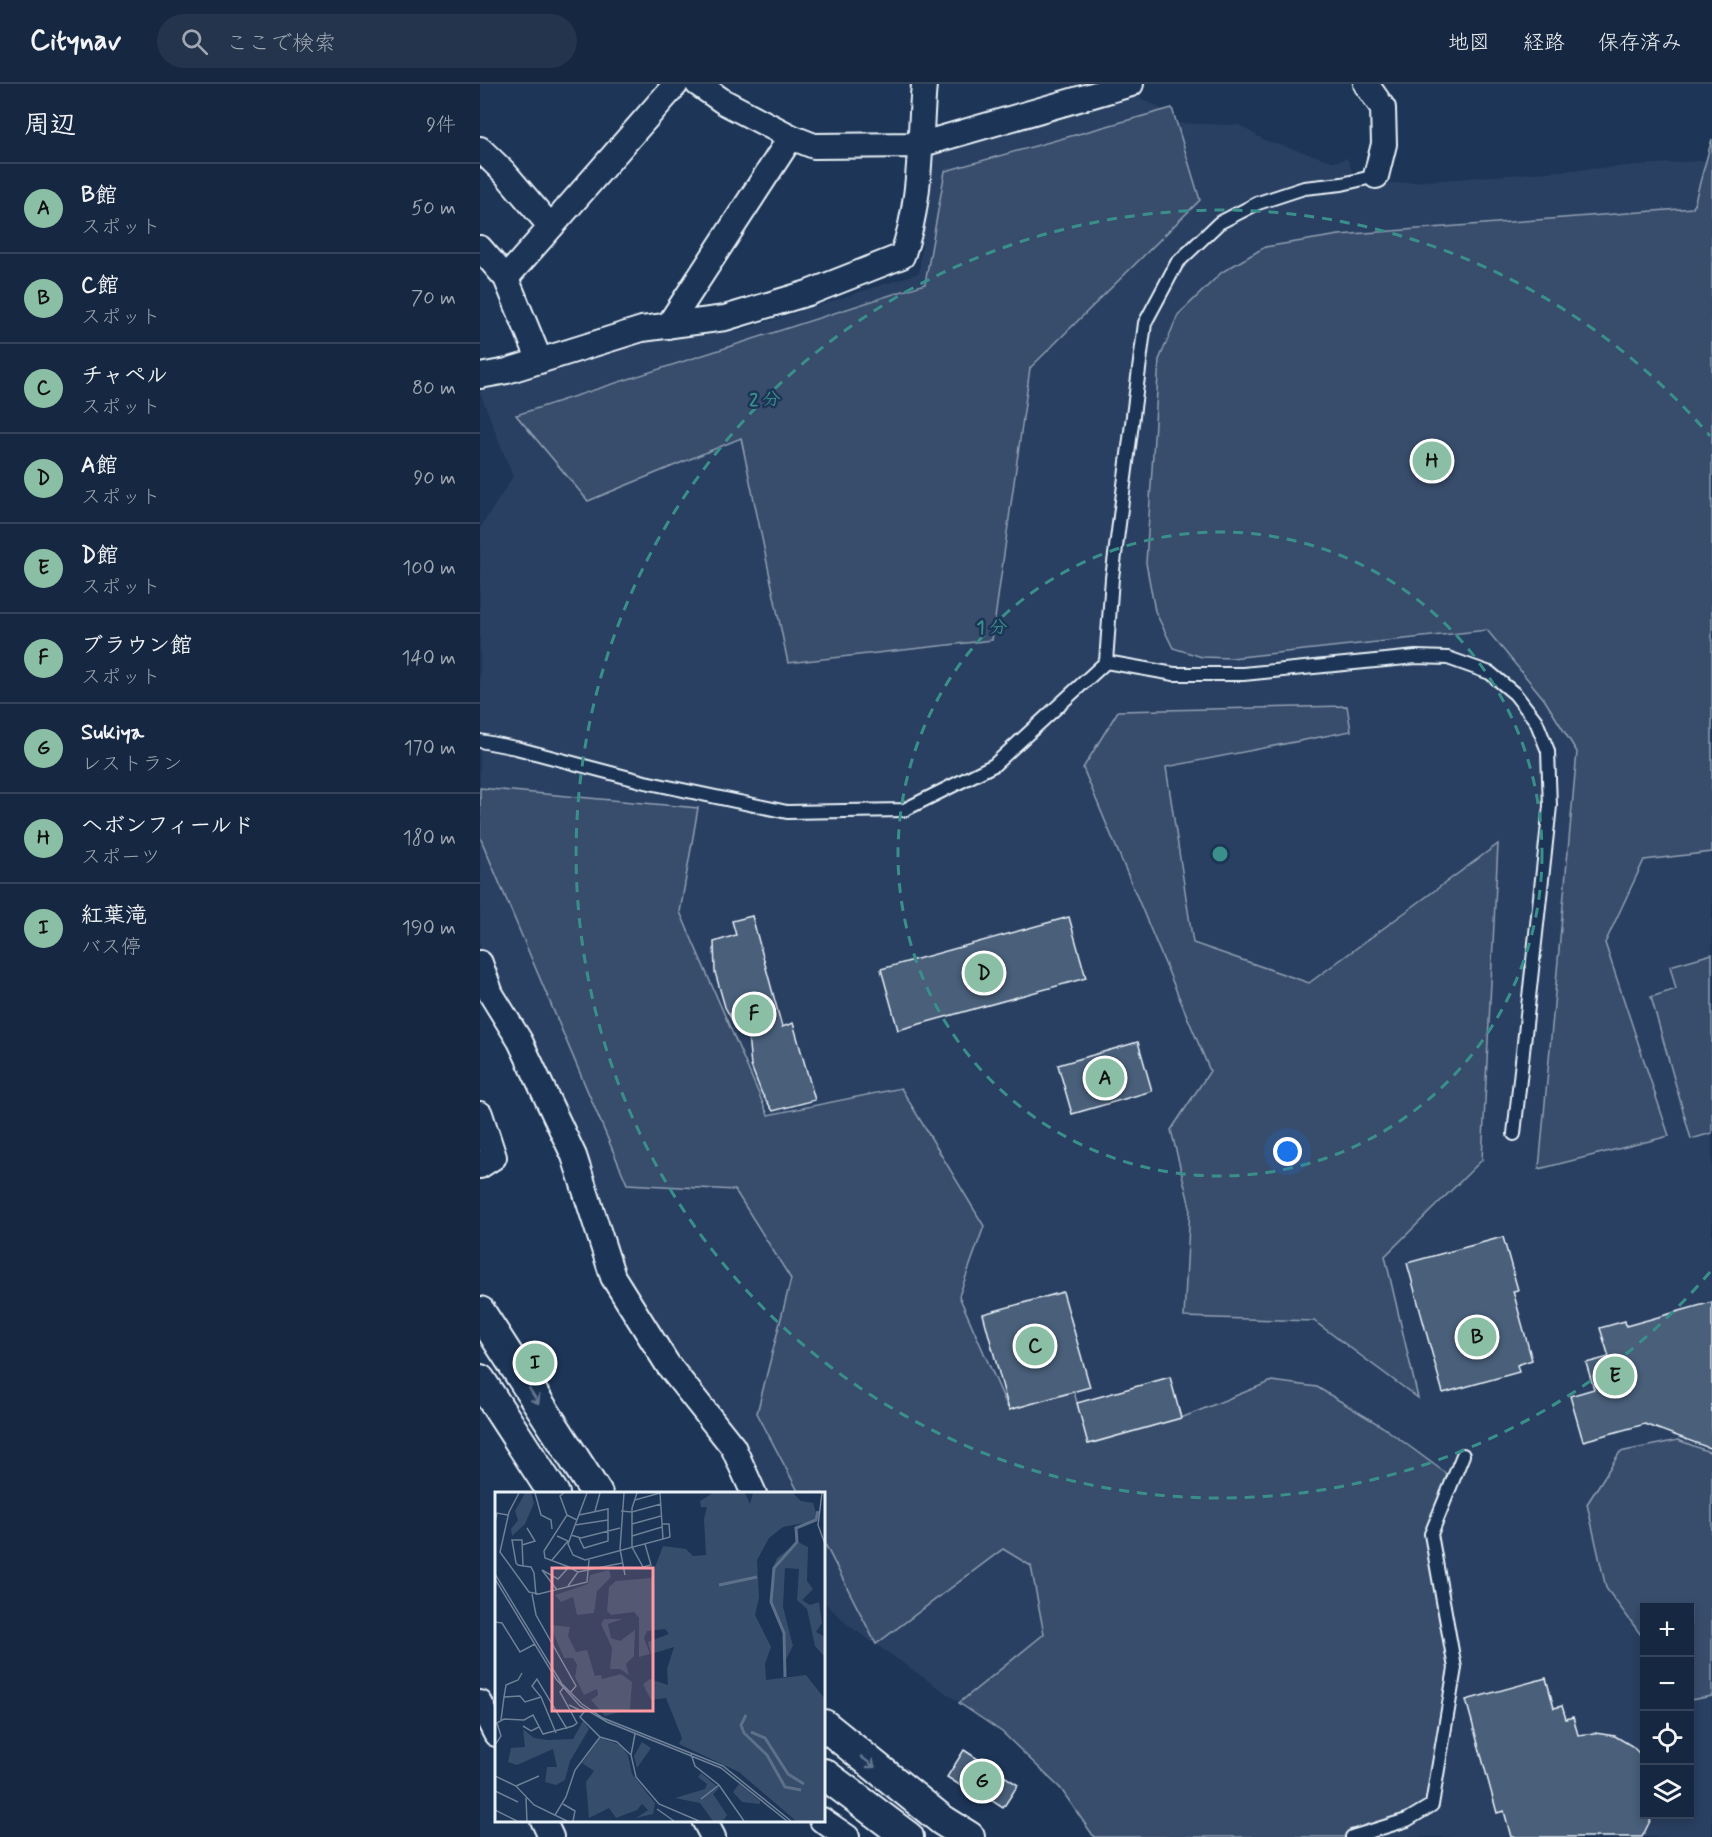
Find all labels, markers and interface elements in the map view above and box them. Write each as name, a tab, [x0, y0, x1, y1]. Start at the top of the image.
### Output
search box	[157, 14, 577, 68]
text: Citynav	[30, 23, 121, 60]
icon: search	[178, 25, 211, 58]
text: 地図	[1448, 29, 1490, 57]
text: 経路	[1523, 29, 1565, 57]
text: 保存済み	[1598, 29, 1682, 57]
text: ここで検索	[226, 30, 336, 58]
text: 周辺	[24, 109, 76, 143]
text: 9件	[426, 112, 456, 139]
text: B館	[81, 182, 117, 210]
text: A	[37, 195, 50, 222]
text: 50 m	[411, 195, 456, 222]
text: スポット	[81, 214, 161, 241]
text: C館	[81, 272, 119, 300]
text: B	[37, 285, 50, 312]
text: 70 m	[411, 285, 456, 312]
text: スポット	[81, 304, 161, 331]
text: チャペル	[81, 362, 168, 390]
text: C	[36, 375, 51, 402]
text: 80 m	[412, 375, 456, 402]
text: 2 分	[749, 388, 781, 412]
text: スポット	[81, 394, 161, 421]
pin: H	[1412, 438, 1452, 484]
text: A館	[81, 452, 117, 480]
text: D	[37, 465, 50, 492]
text: 90 m	[413, 465, 456, 492]
text: スポット	[81, 484, 161, 511]
text: D館	[81, 542, 118, 570]
text: E	[38, 555, 49, 582]
text: 100 m	[402, 555, 456, 582]
text: スポット	[81, 574, 161, 601]
text: 1 分	[977, 616, 1007, 640]
text: ブラウン館	[81, 632, 192, 660]
text: F	[38, 645, 49, 672]
text: 140 m	[402, 645, 456, 672]
text: スポット	[81, 664, 161, 691]
text: Sukiya	[81, 719, 144, 747]
text: G	[37, 735, 50, 762]
text: 170 m	[404, 735, 456, 762]
text: レストラン	[81, 751, 183, 778]
text: ヘボンフィールド	[81, 812, 254, 840]
text: H	[37, 825, 50, 852]
text: 180 m	[403, 825, 456, 852]
text: スポーツ	[81, 844, 161, 871]
centre of rings	[1210, 844, 1230, 864]
text: 紅葉滝	[81, 902, 147, 930]
text: I	[38, 915, 49, 942]
text: 190 m	[402, 915, 456, 942]
text: バス停	[81, 934, 141, 961]
pin: D	[964, 950, 1004, 996]
pin: F	[734, 992, 774, 1036]
pin: A	[1086, 1056, 1124, 1100]
your location	[1273, 1137, 1302, 1166]
pin: B	[1458, 1314, 1496, 1360]
pin: C	[1016, 1324, 1054, 1368]
pin: I	[516, 1340, 554, 1386]
pin: E	[1596, 1354, 1634, 1398]
one-way arrow	[528, 1388, 540, 1404]
inset map	[495, 1492, 825, 1822]
map controls	[1640, 1603, 1694, 1819]
button: +	[1640, 1603, 1694, 1657]
button: −	[1640, 1657, 1694, 1711]
button: locate	[1640, 1711, 1694, 1765]
one-way arrow	[860, 1756, 876, 1769]
pin: G	[962, 1758, 1002, 1804]
button: layers	[1640, 1765, 1694, 1819]

